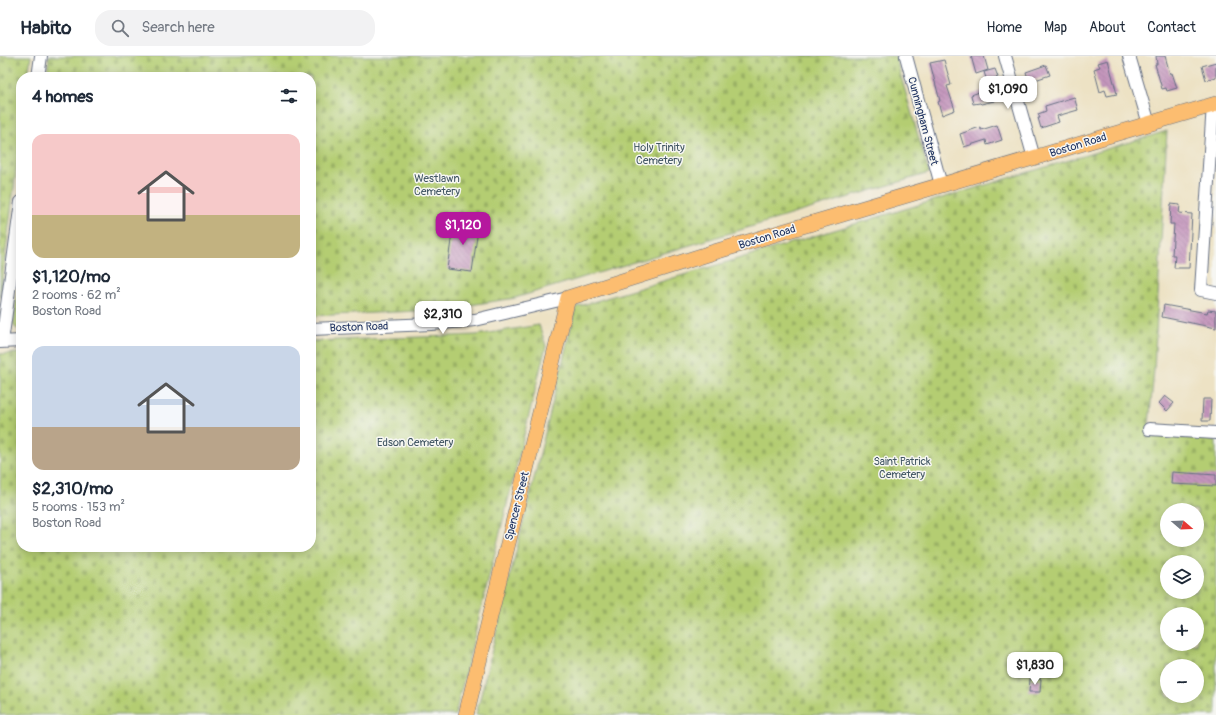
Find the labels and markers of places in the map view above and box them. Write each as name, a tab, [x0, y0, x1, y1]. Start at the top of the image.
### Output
pin: $1,090	[975, 76, 1041, 110]
pin: $1,120	[430, 212, 496, 246]
pin: $2,310	[410, 301, 476, 335]
pin: $1,830	[1002, 652, 1068, 686]

